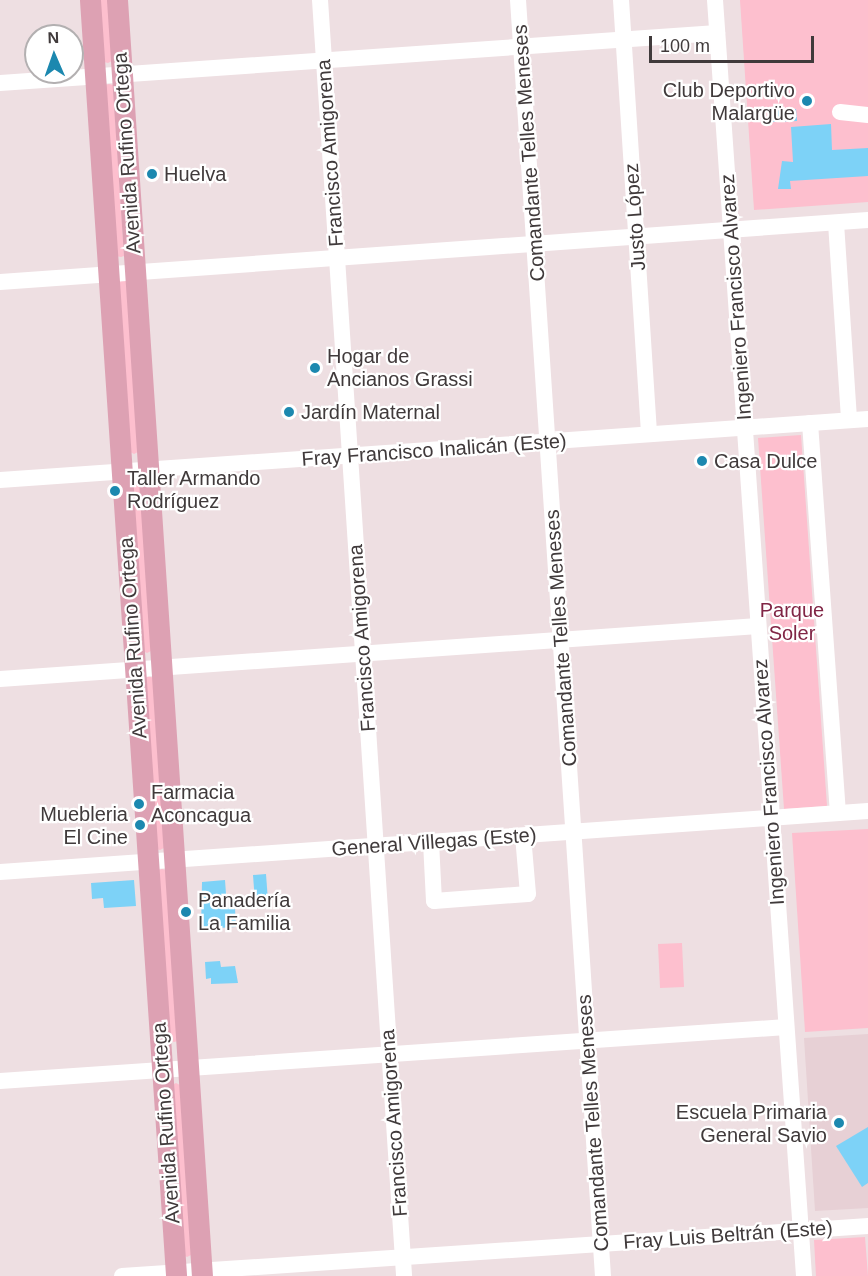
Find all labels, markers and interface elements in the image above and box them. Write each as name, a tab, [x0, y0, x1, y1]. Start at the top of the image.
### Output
north arrow	[24, 24, 84, 84]
street label: Comandante Telles Meneses	[508, 24, 550, 282]
scale bar	[652, 24, 817, 62]
text: N	[47, 29, 59, 46]
text: 100 m	[660, 36, 710, 56]
street label: Avenida Rufino Ortega	[108, 51, 146, 255]
street label: Francisco Amigorena	[311, 58, 349, 248]
place label: Club Deportivo Malargüe	[663, 78, 795, 125]
marker: Club Deportivo Malargüe	[800, 94, 814, 108]
place label: Huelva	[164, 162, 226, 186]
street label: Justo López	[619, 162, 651, 272]
marker: Huelva	[145, 167, 159, 181]
street label: Ingeniero Francisco Alvarez	[715, 173, 757, 421]
place label: Hogar de Ancianos Grassi	[327, 344, 473, 391]
marker: Hogar de Ancianos Grassi	[308, 361, 322, 375]
place label: Jardín Maternal	[301, 400, 440, 424]
marker: Jardín Maternal	[282, 405, 296, 419]
street label: Fray Francisco Inalicán (Este)	[301, 429, 567, 471]
place label: Casa Dulce	[714, 449, 817, 473]
marker: Casa Dulce	[695, 454, 709, 468]
place label: Taller Armando Rodríguez	[127, 467, 262, 514]
marker: Taller Armando Rodríguez	[108, 484, 122, 498]
street label: Comandante Telles Meneses	[540, 509, 582, 767]
street label: Avenida Rufino Ortega	[114, 536, 152, 740]
street label: Francisco Amigorena	[343, 543, 381, 733]
park label: Parque Soler	[760, 598, 824, 645]
street label: Ingeniero Francisco Alvarez	[748, 658, 790, 906]
place label: Farmacia Aconcagua	[151, 780, 251, 827]
marker: Farmacia Aconcagua	[132, 797, 146, 811]
place label: Muebleria El Cine	[40, 802, 128, 849]
marker: Muebleria El Cine	[133, 818, 147, 832]
street label: General Villegas (Este)	[331, 823, 537, 861]
place label: Panadería La Familia	[198, 888, 290, 935]
marker: Panadería La Familia	[179, 905, 193, 919]
street label: Comandante Telles Meneses	[572, 994, 614, 1252]
street label: Avenida Rufino Ortega	[147, 1021, 185, 1225]
street label: Francisco Amigorena	[375, 1028, 413, 1218]
place label: Escuela Primaria General Savio	[676, 1100, 827, 1147]
marker: Escuela Primaria General Savio	[832, 1116, 846, 1130]
street label: Fray Luis Beltrán (Este)	[622, 1216, 834, 1254]

